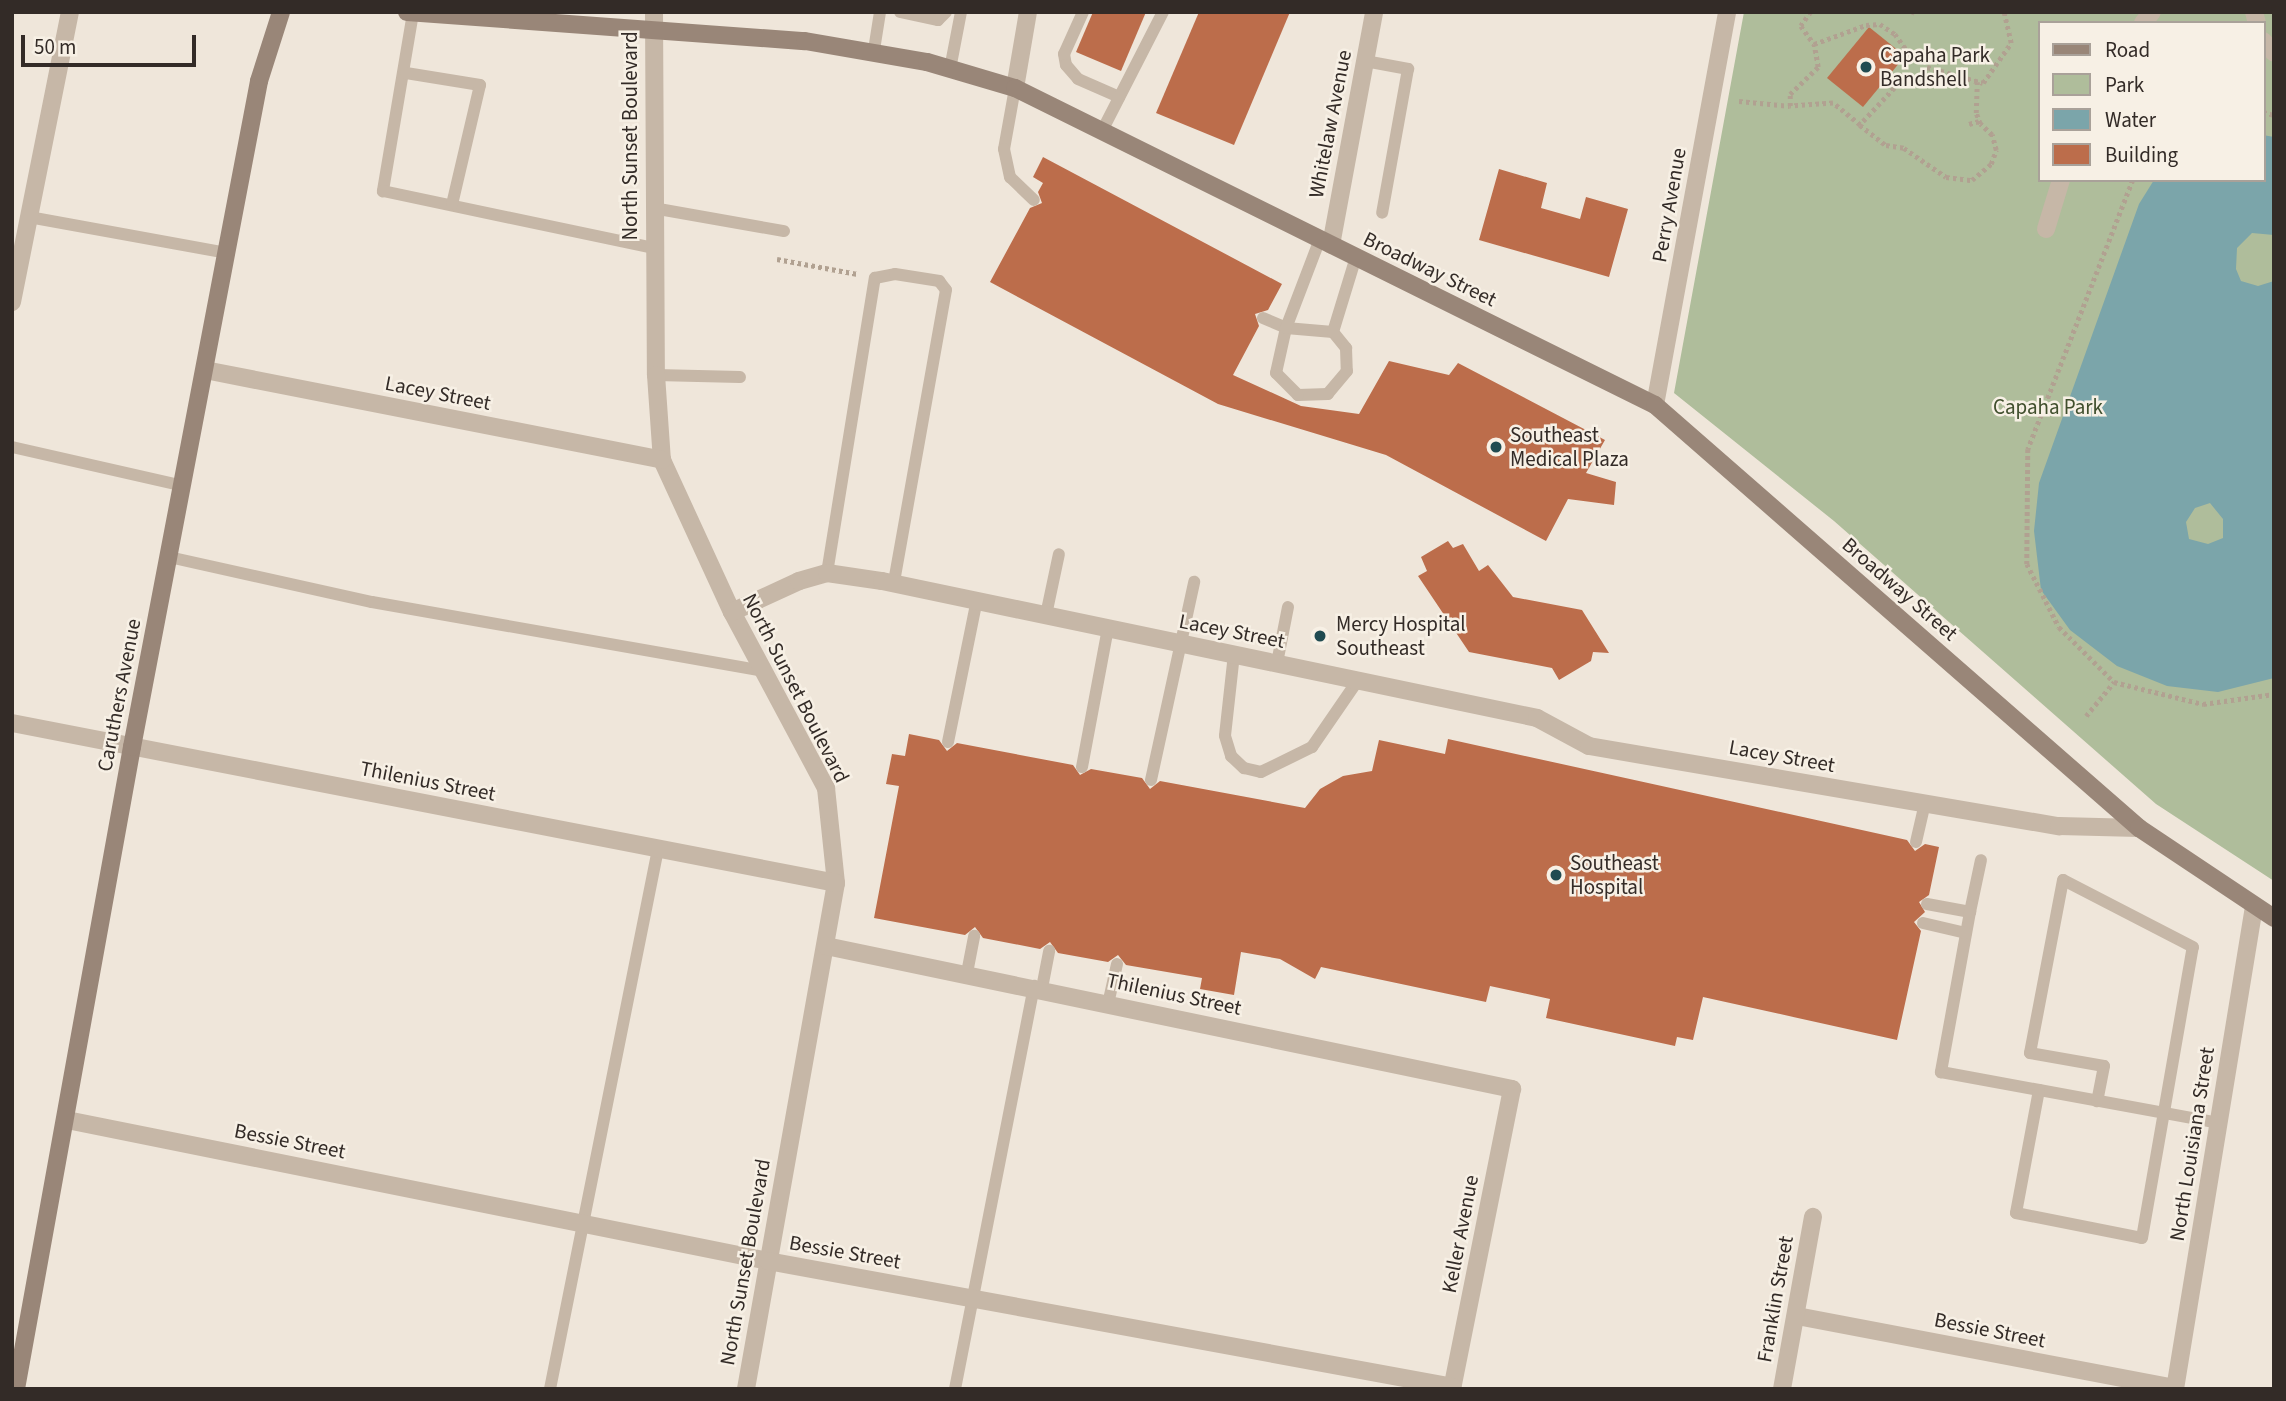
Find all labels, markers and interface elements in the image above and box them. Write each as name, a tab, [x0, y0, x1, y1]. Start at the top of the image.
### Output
scale bar	[24, 21, 200, 65]
legend	[2038, 21, 2265, 182]
street label: North Sunset Boulevard	[617, 31, 643, 241]
text: 50 m	[34, 32, 76, 62]
text: Road	[2105, 35, 2150, 65]
place label: Capaha Park Bandshell	[1880, 42, 1990, 92]
street label: Whitelaw Avenue	[1303, 48, 1357, 200]
marker: Capaha Park Bandshell	[1858, 59, 1874, 75]
text: Park	[2105, 70, 2144, 100]
text: Water	[2105, 105, 2156, 135]
text: Building	[2105, 140, 2178, 170]
street label: Perry Avenue	[1647, 146, 1691, 264]
street label: Broadway Street	[1359, 226, 1501, 312]
street label: Lacey Street	[383, 370, 493, 416]
park label: Capaha Park	[1993, 394, 2103, 420]
place label: Southeast Medical Plaza	[1510, 422, 1629, 472]
marker: Southeast Medical Plaza	[1488, 439, 1504, 455]
street label: Broadway Street	[1837, 532, 1963, 646]
street label: North Sunset Boulevard	[737, 589, 855, 787]
street label: Lacey Street	[1177, 608, 1287, 654]
place label: Mercy Hospital Southeast	[1336, 611, 1466, 661]
street label: Caruthers Avenue	[92, 616, 146, 774]
marker: Mercy Hospital Southeast	[1310, 626, 1330, 646]
street label: Lacey Street	[1727, 734, 1837, 778]
street label: Thilenius Street	[358, 756, 498, 806]
place label: Southeast Hospital	[1570, 850, 1659, 900]
marker: Southeast Hospital	[1548, 867, 1564, 883]
street label: Thilenius Street	[1104, 967, 1244, 1021]
street label: North Louisiana Street	[2164, 1045, 2220, 1243]
street label: Bessie Street	[232, 1118, 348, 1164]
street label: North Sunset Boulevard	[714, 1157, 776, 1367]
street label: Keller Avenue	[1436, 1173, 1484, 1295]
street label: Bessie Street	[787, 1230, 903, 1274]
street label: Franklin Street	[1751, 1234, 1799, 1364]
street label: Bessie Street	[1932, 1307, 2048, 1353]

